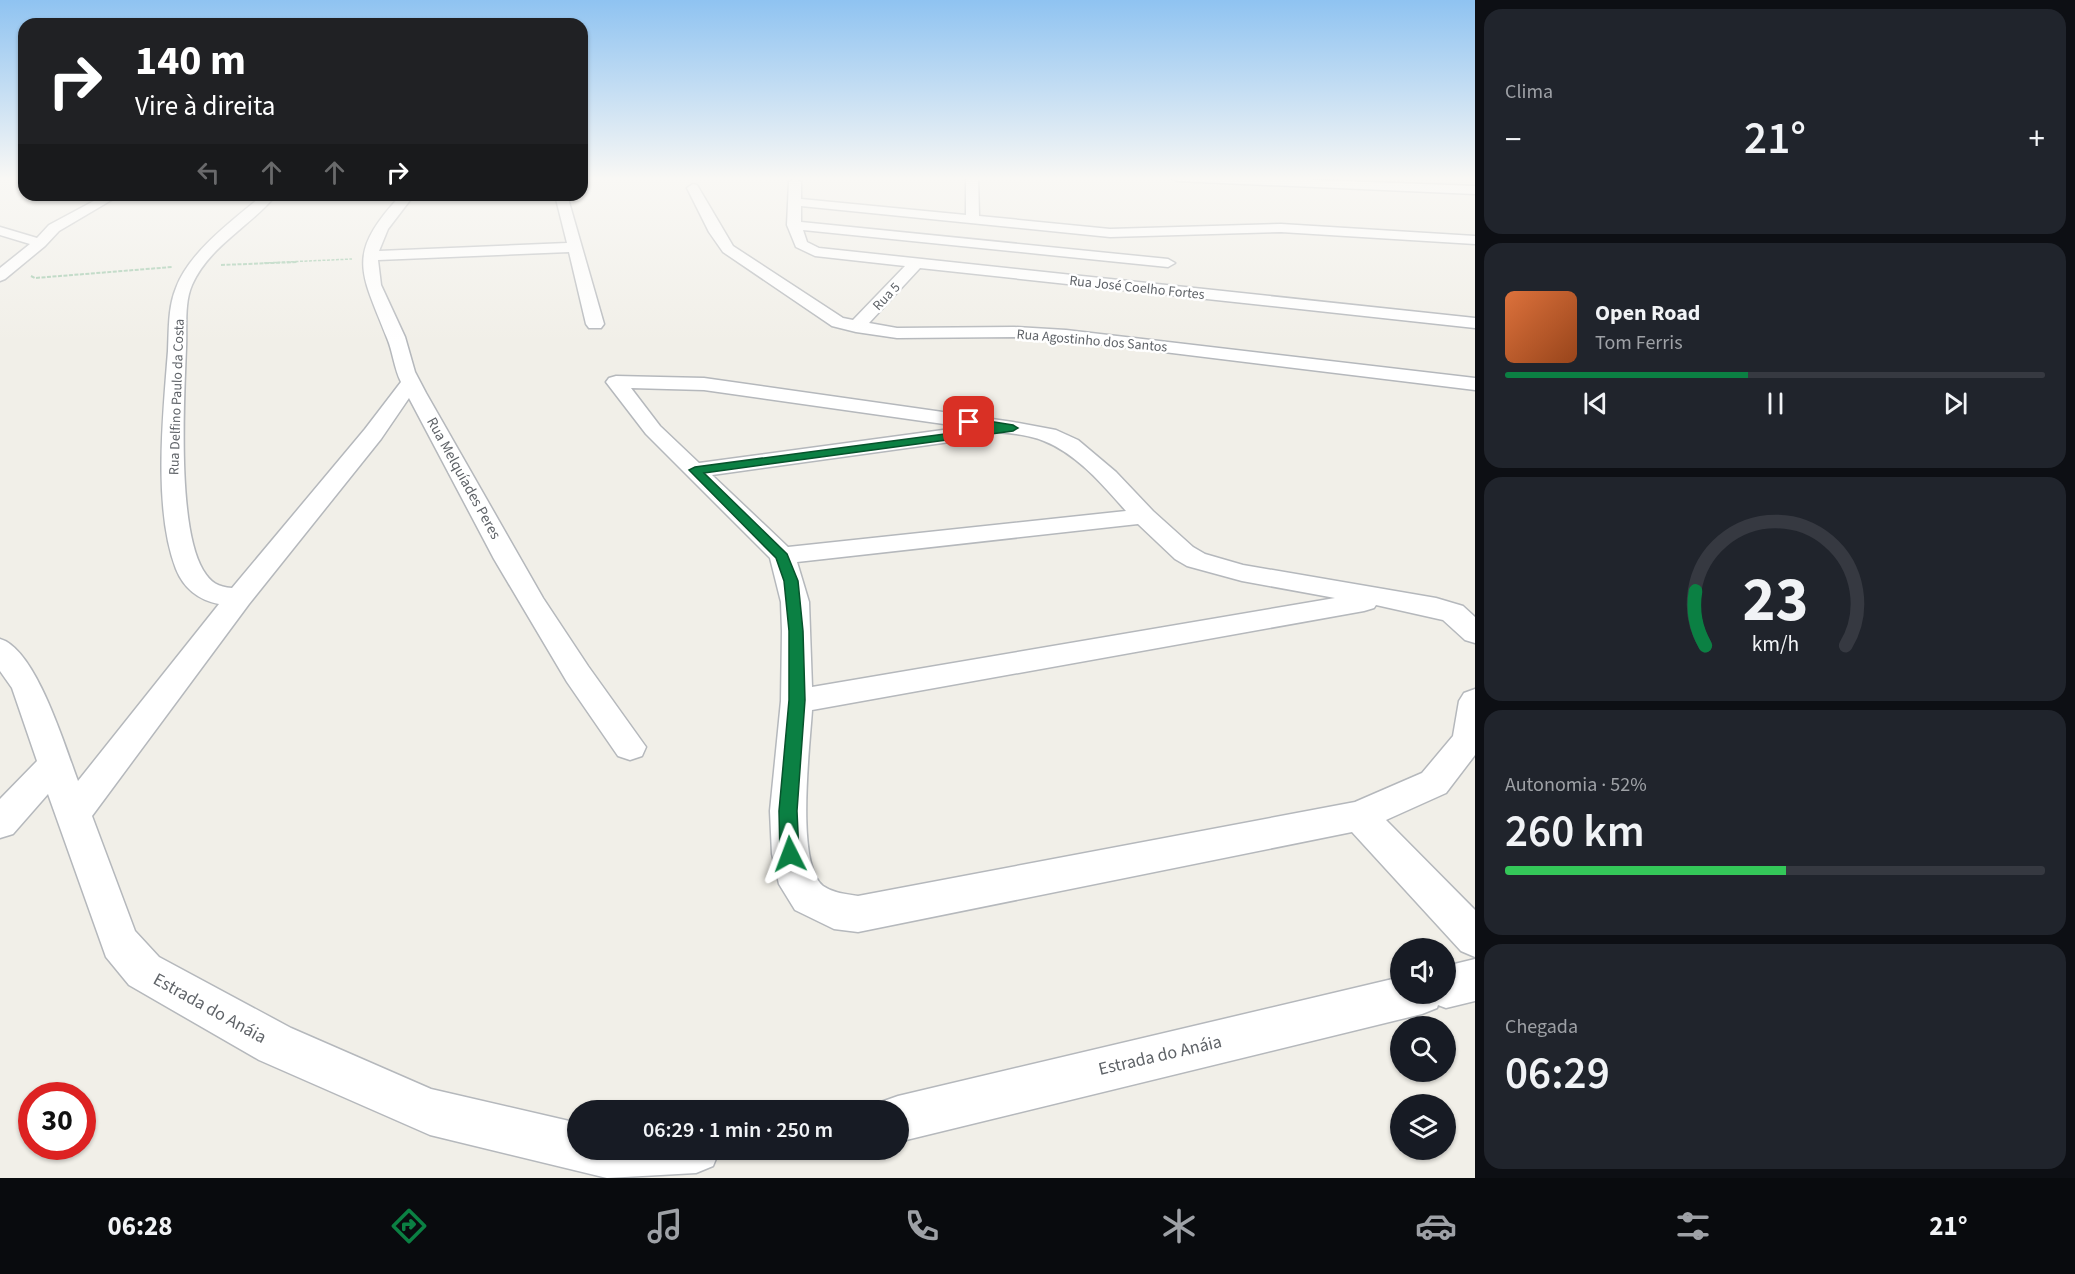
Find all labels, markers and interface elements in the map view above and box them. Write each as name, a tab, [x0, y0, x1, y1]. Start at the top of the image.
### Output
text: 140 m	[135, 31, 246, 91]
icon: right	[36, 42, 114, 120]
text: Clima	[1505, 78, 1553, 106]
text: Vire à direita	[135, 87, 275, 126]
text: 21°	[1744, 107, 1806, 171]
text: −	[1505, 116, 1521, 163]
text: +	[2029, 116, 2045, 163]
icon: left	[192, 156, 225, 189]
icon: ahead	[255, 156, 288, 189]
icon: ahead	[318, 156, 351, 189]
icon: right	[381, 156, 414, 189]
street label: Rua José Coelho Fortes	[1068, 271, 1206, 305]
street label: Rua 5	[868, 278, 905, 315]
text: Open Road	[1595, 297, 1700, 329]
street label: Rua Delfino Paulo da Costa	[164, 319, 190, 476]
street label: Rua Agostinho dos Santos	[1016, 324, 1168, 358]
text: Tom Ferris	[1595, 329, 1683, 357]
icon: previous	[1579, 387, 1612, 420]
icon: pause	[1759, 387, 1792, 420]
icon: next	[1939, 387, 1972, 420]
pin	[943, 396, 994, 447]
icon: arrive	[952, 405, 985, 438]
street label: Rua Melquíades Peres	[421, 413, 506, 543]
text: 23	[1742, 556, 1808, 645]
text: km/h	[1751, 629, 1799, 660]
text: Autonomia · 52%	[1505, 771, 1647, 799]
text: 260 km	[1505, 800, 1645, 864]
position arrow	[758, 822, 822, 886]
map controls	[1390, 938, 1456, 1160]
button: sound	[1390, 938, 1456, 1004]
street label: Estrada do Anáia	[149, 967, 271, 1050]
text: Chegada	[1505, 1013, 1578, 1041]
button: search	[1390, 1016, 1456, 1082]
street label: Estrada do Anáia	[1096, 1029, 1224, 1082]
text: 06:29	[1505, 1042, 1610, 1106]
speed limit sign: 30	[18, 1082, 96, 1160]
button: layers	[1390, 1094, 1456, 1160]
text: 06:29 · 1 min · 250 m	[643, 1114, 833, 1146]
icon: directions	[388, 1205, 430, 1247]
icon: music	[644, 1205, 686, 1247]
icon: phone	[901, 1205, 943, 1247]
icon: climate	[1158, 1205, 1200, 1247]
icon: car	[1415, 1205, 1457, 1247]
icon: filters	[1672, 1205, 1714, 1247]
text: 06:28	[107, 1207, 173, 1246]
text: 21°	[1929, 1207, 1968, 1246]

